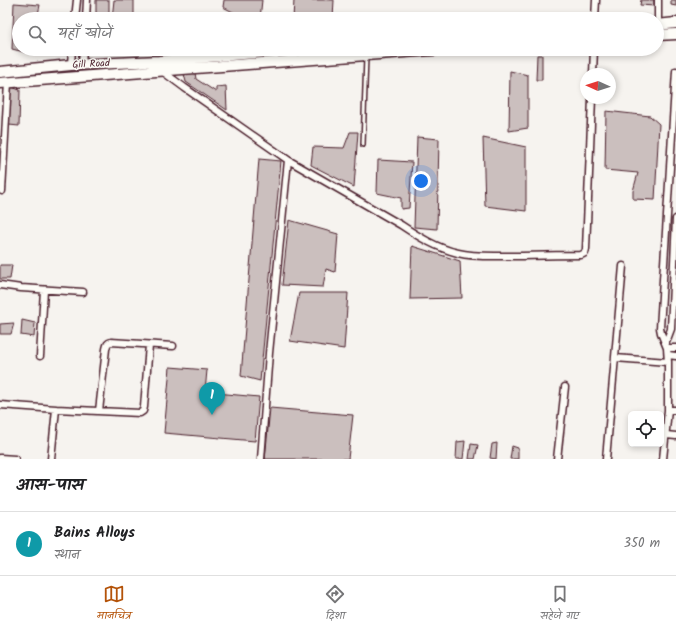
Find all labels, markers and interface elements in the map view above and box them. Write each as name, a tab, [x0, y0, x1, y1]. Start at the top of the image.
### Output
search box	[12, 12, 664, 56]
text: यहाँ खोजें	[58, 22, 112, 46]
icon: search	[26, 23, 48, 45]
street label: Gill Road	[72, 55, 111, 73]
north arrow	[580, 68, 616, 104]
your location	[411, 171, 431, 191]
pin: 1	[199, 382, 225, 415]
map controls	[628, 411, 664, 447]
button: locate	[628, 411, 664, 447]
text: आस-पास	[16, 472, 84, 499]
text: Bains Alloys	[54, 521, 135, 545]
text: 1	[27, 533, 31, 554]
text: 350 m	[624, 533, 660, 554]
text: स्थान	[54, 545, 79, 566]
tab: मानचित्र	[97, 583, 131, 625]
tab: दिशा	[324, 583, 346, 625]
tab: सहेजे गए	[540, 583, 579, 625]

